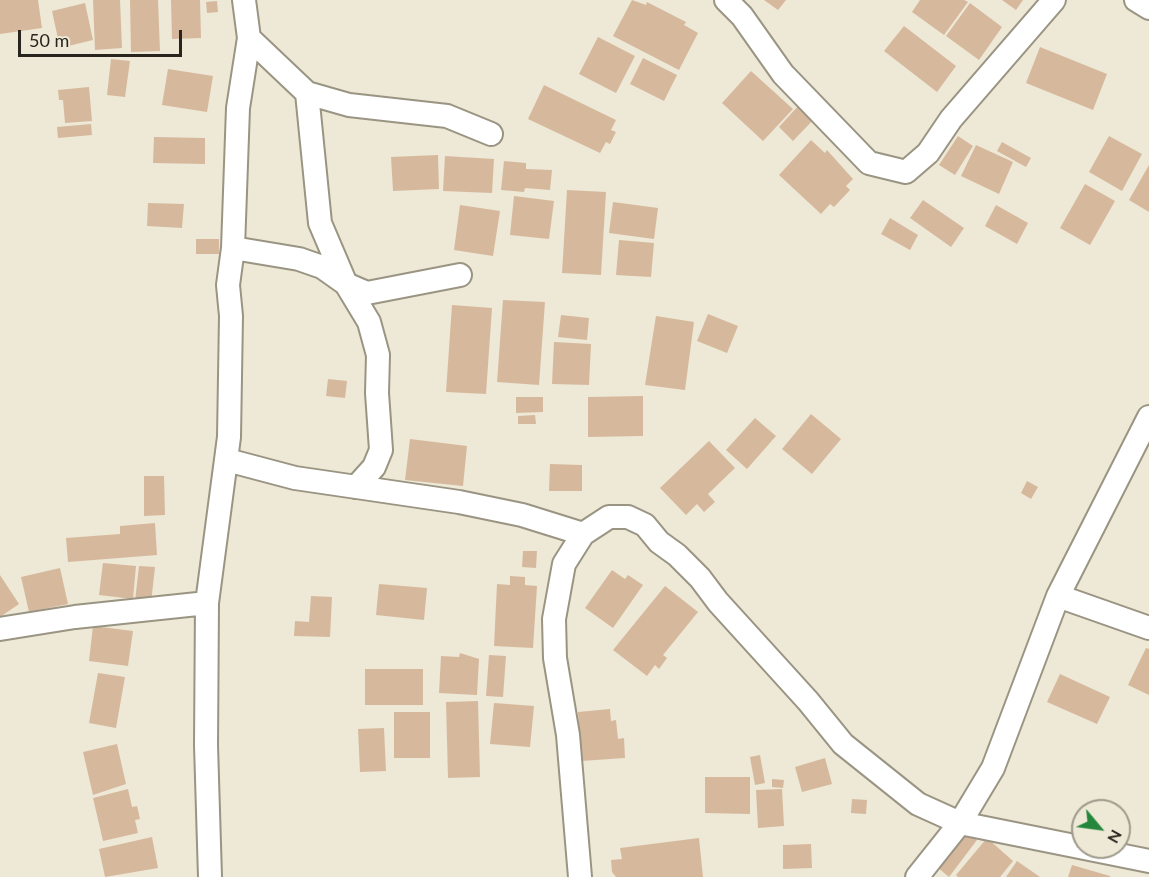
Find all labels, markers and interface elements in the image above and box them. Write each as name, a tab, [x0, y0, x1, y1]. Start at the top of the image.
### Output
scale bar	[21, 18, 184, 56]
text: 50 m	[29, 29, 69, 51]
north arrow	[1071, 799, 1131, 859]
text: N	[1104, 827, 1127, 847]

